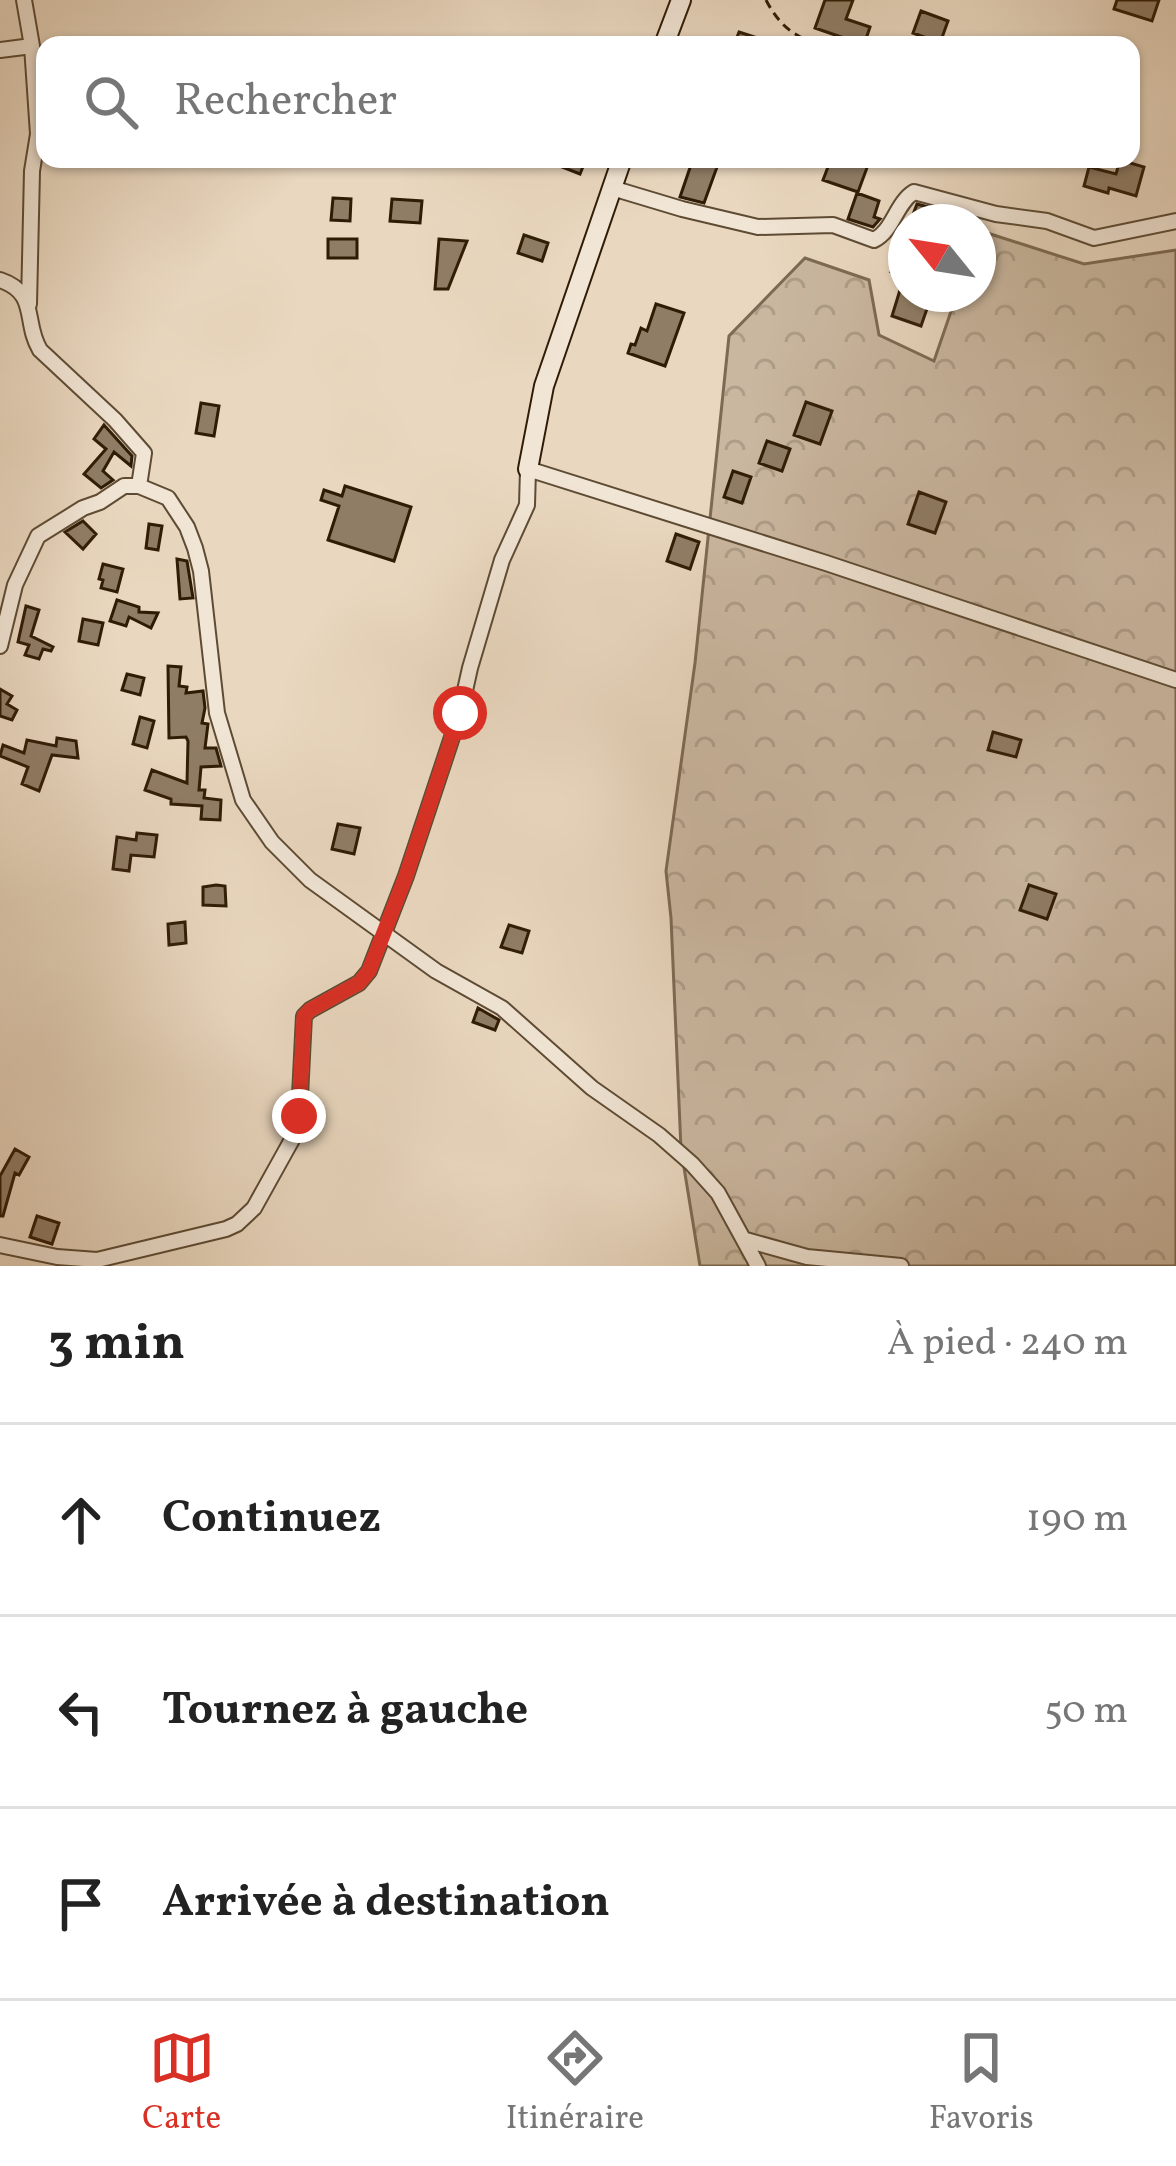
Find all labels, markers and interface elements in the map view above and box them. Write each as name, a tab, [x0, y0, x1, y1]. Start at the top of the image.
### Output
search box	[36, 36, 1140, 168]
icon: search	[78, 69, 144, 135]
text: Rechercher	[174, 71, 397, 134]
north arrow	[888, 204, 996, 312]
route start	[433, 686, 487, 740]
route end	[272, 1089, 326, 1143]
text: 3 min	[48, 1309, 185, 1380]
text: À pied · 240 m	[887, 1317, 1128, 1371]
icon: ahead	[48, 1487, 114, 1553]
text: Continuez	[162, 1488, 381, 1551]
text: 190 m	[1026, 1493, 1128, 1547]
icon: left	[48, 1679, 114, 1745]
text: Tournez à gauche	[162, 1680, 528, 1743]
text: 50 m	[1044, 1685, 1128, 1739]
icon: arrive	[48, 1871, 114, 1937]
text: Arrivée à destination	[162, 1872, 610, 1935]
tab: Carte	[142, 2025, 221, 2143]
tab: Itinéraire	[506, 2025, 644, 2143]
tab: Favoris	[929, 2025, 1034, 2143]

